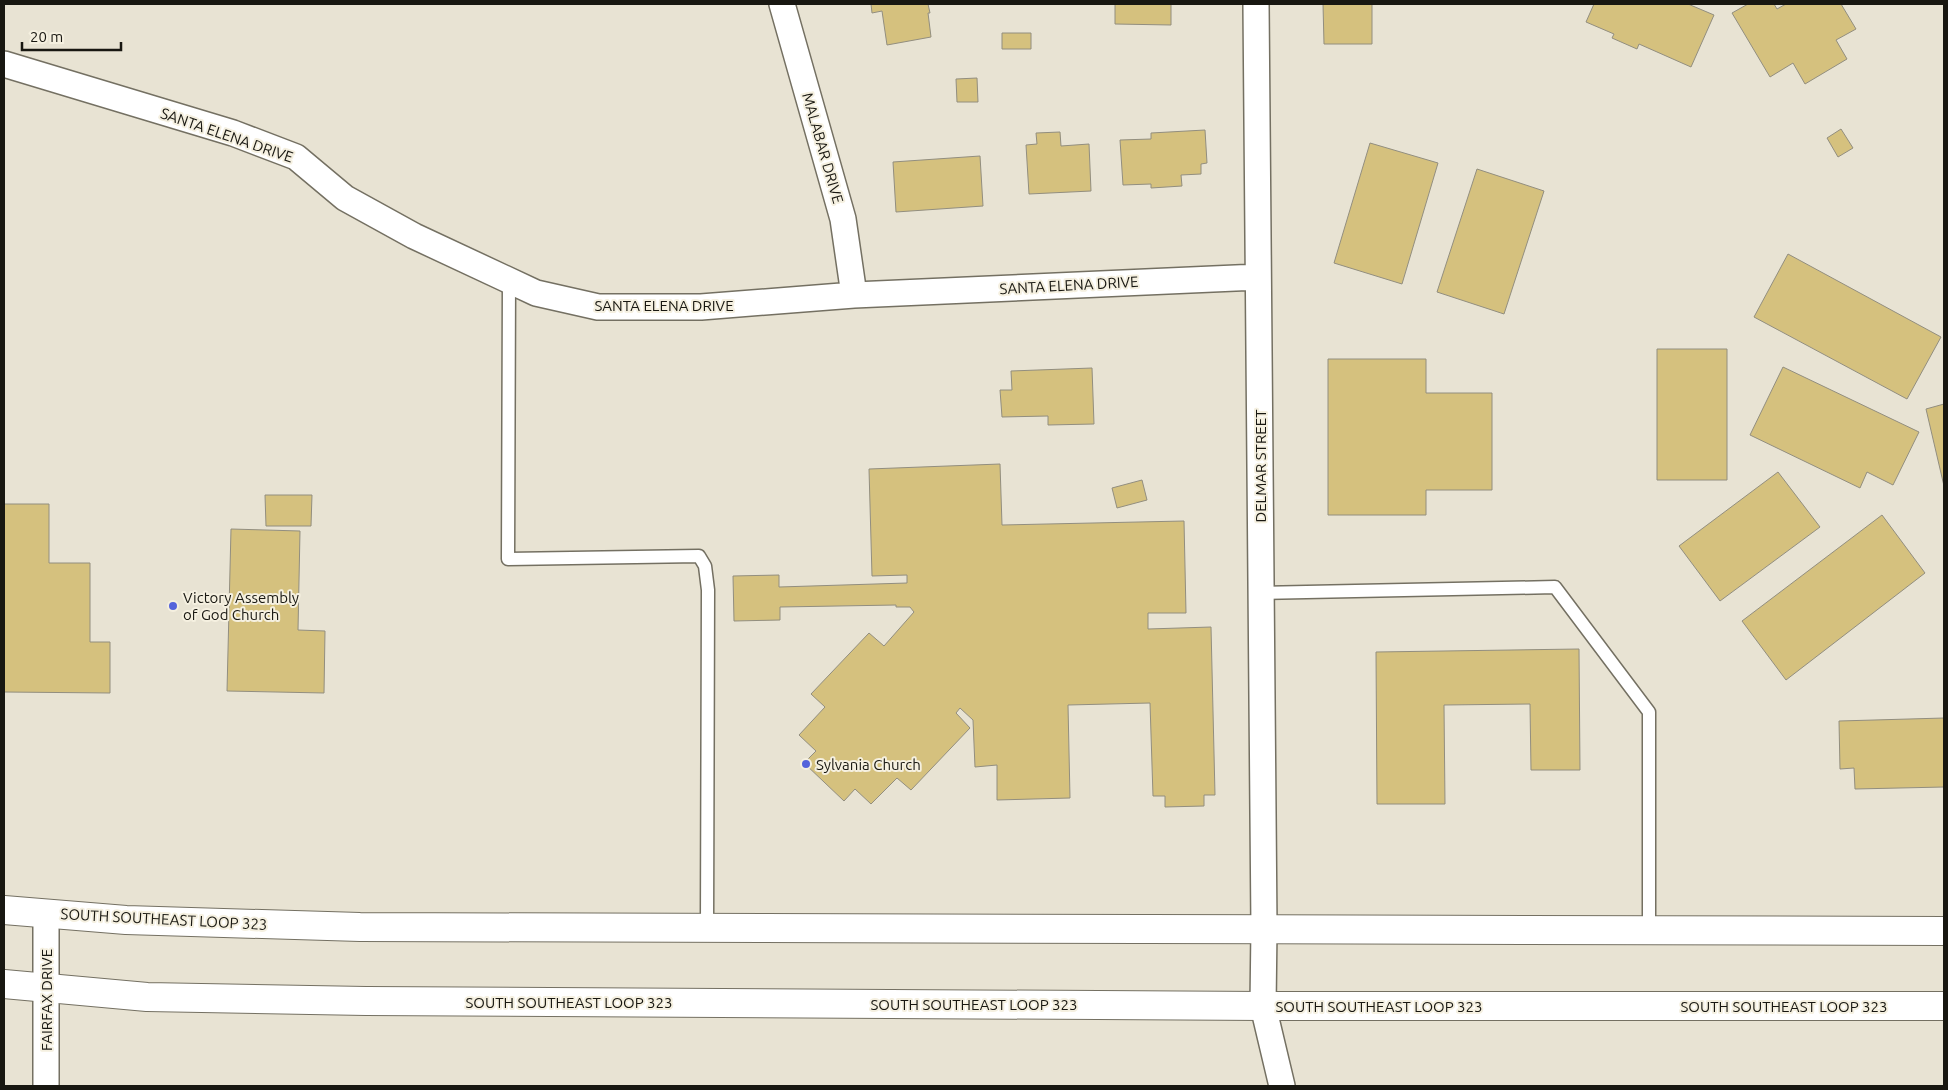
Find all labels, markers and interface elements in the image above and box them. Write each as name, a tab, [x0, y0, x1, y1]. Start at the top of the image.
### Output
scale bar	[22, 20, 121, 52]
text: 20 m	[30, 28, 63, 45]
street label: MALABAR DRIVE	[799, 91, 847, 205]
street label: SANTA ELENA DRIVE	[158, 104, 296, 166]
street label: SANTA ELENA DRIVE	[999, 273, 1139, 297]
street label: SANTA ELENA DRIVE	[594, 297, 734, 314]
street label: DELMAR STREET	[1252, 409, 1269, 522]
place label: Victory Assembly of God Church	[183, 589, 299, 623]
marker: Victory Assembly of God Church	[167, 600, 179, 612]
place label: Sylvania Church	[816, 756, 921, 773]
marker: Sylvania Church	[800, 758, 812, 770]
street label: SOUTH SOUTHEAST LOOP 323	[60, 905, 268, 933]
street label: FAIRFAX DRIVE	[38, 949, 55, 1051]
street label: SOUTH SOUTHEAST LOOP 323	[466, 994, 672, 1011]
street label: SOUTH SOUTHEAST LOOP 323	[871, 996, 1077, 1013]
street label: SOUTH SOUTHEAST LOOP 323	[1276, 998, 1482, 1015]
street label: SOUTH SOUTHEAST LOOP 323	[1681, 998, 1887, 1015]

